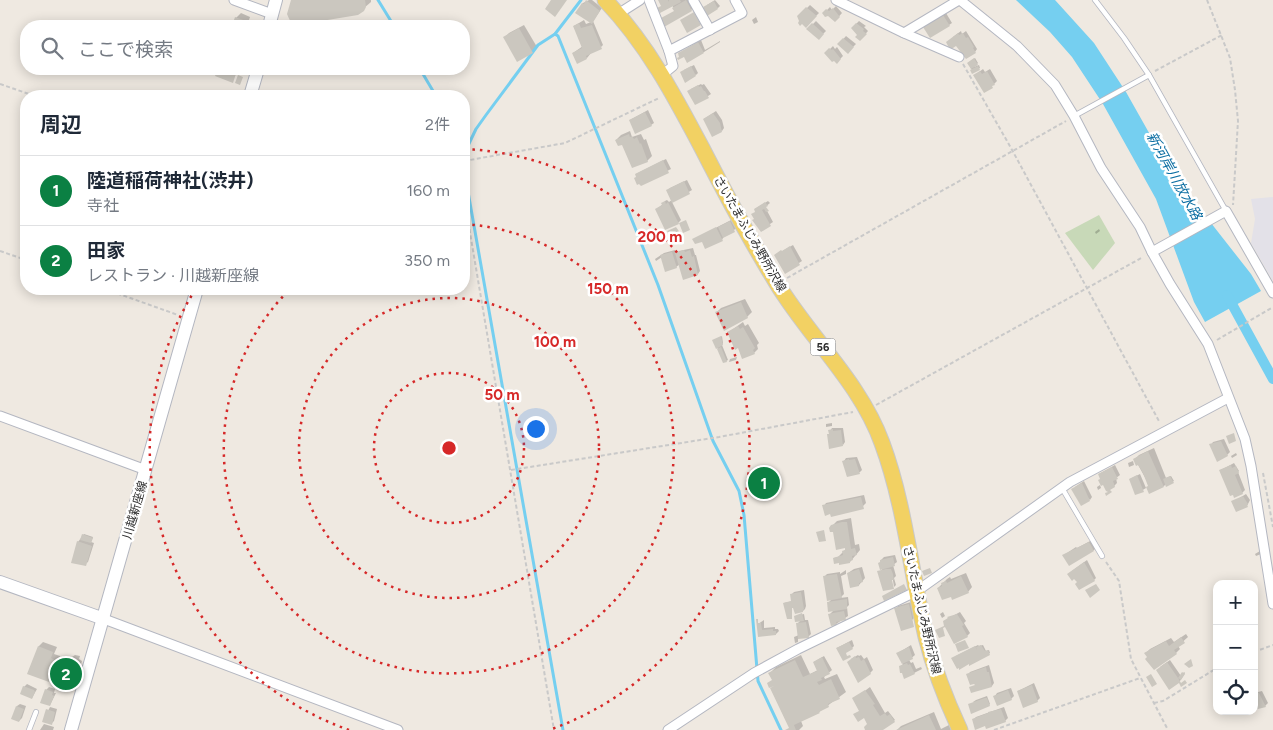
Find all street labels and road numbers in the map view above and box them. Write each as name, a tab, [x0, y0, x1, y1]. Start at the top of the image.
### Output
street label: さいたまふじみ野所沢線	[711, 173, 789, 295]
road number: 56	[810, 338, 836, 356]
street label: 川越新座線	[120, 479, 150, 541]
street label: さいたまふじみ野所沢線	[900, 544, 944, 676]

